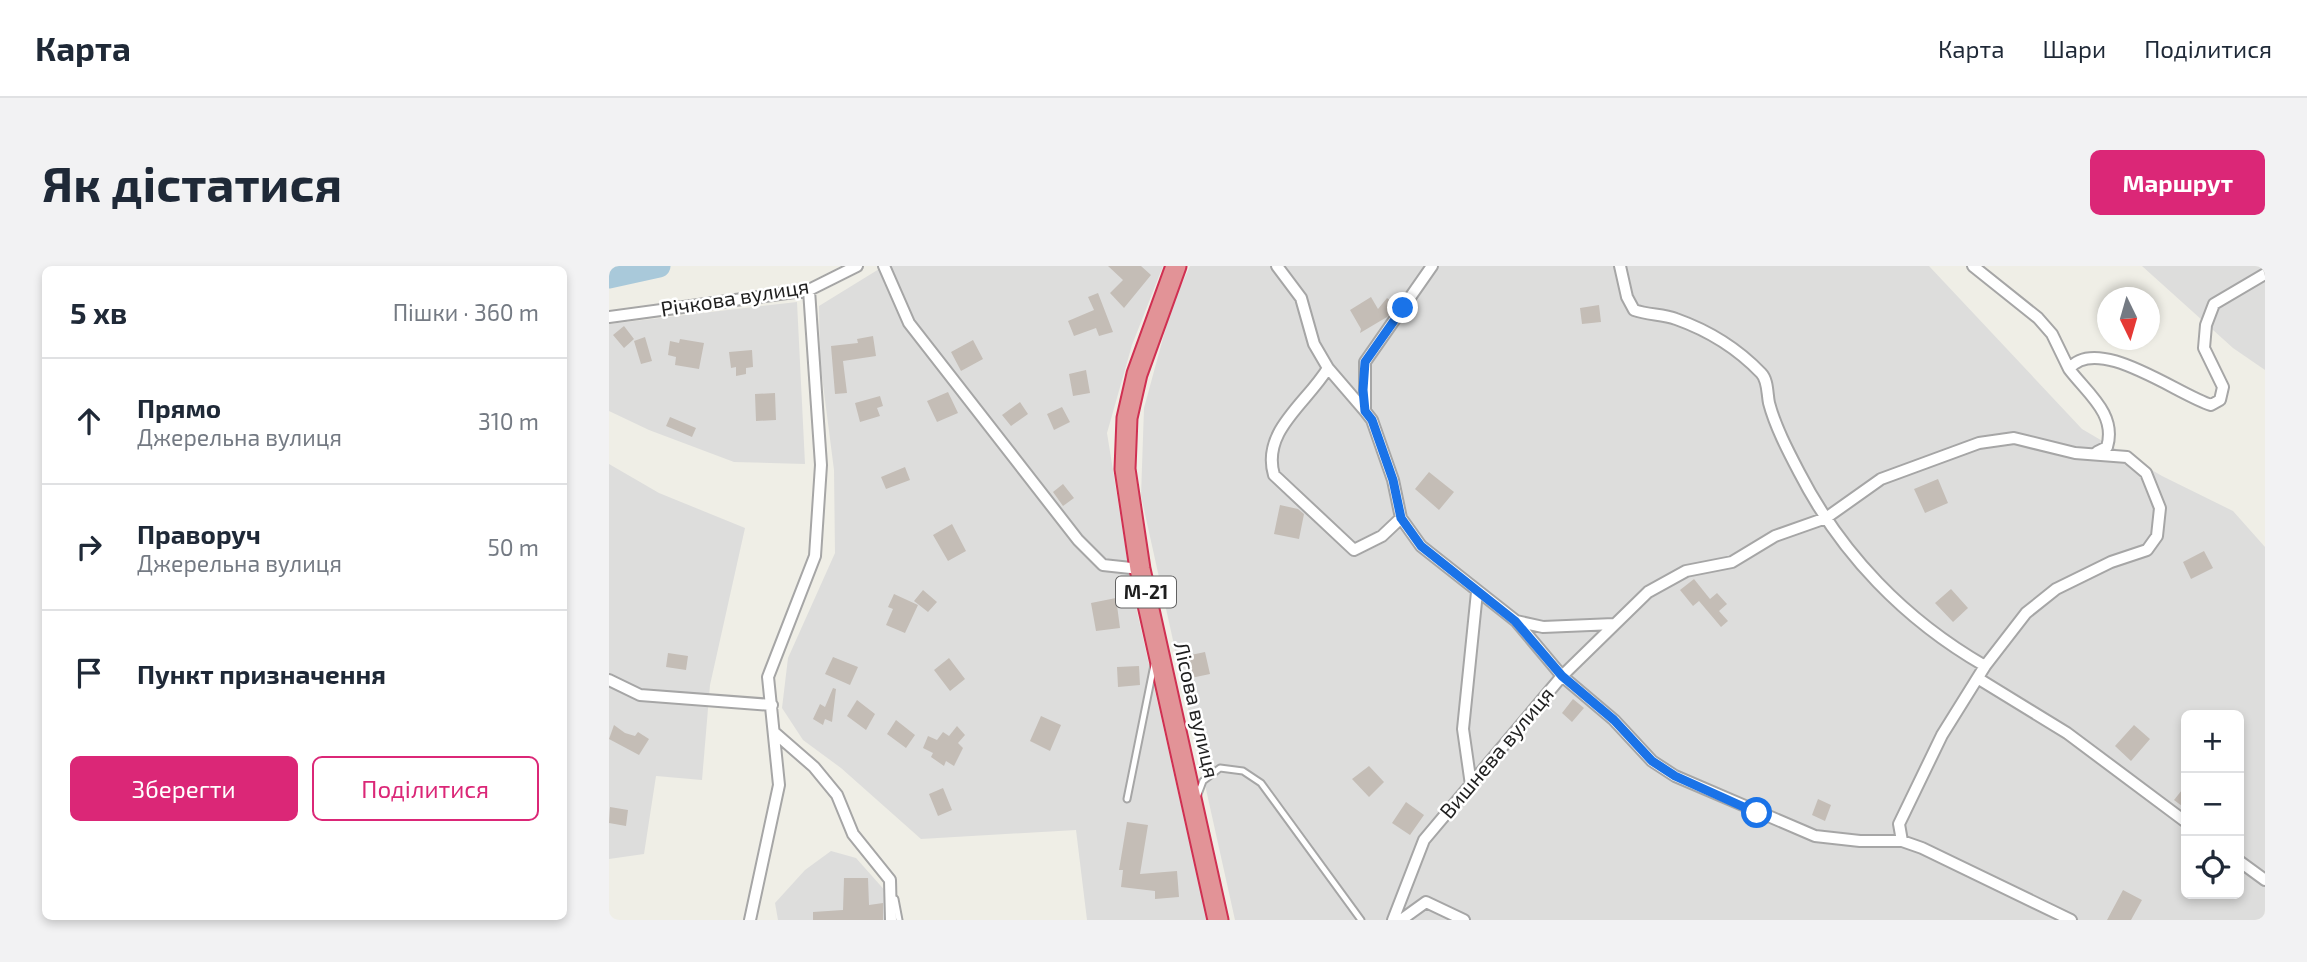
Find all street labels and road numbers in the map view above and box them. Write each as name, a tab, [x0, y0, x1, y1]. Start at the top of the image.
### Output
street label: Річкова вулиця	[659, 272, 811, 322]
road number: М-21	[1116, 576, 1176, 608]
street label: Лісова вулиця	[1169, 639, 1225, 780]
street label: Вишнева вулиця	[1434, 681, 1559, 823]

